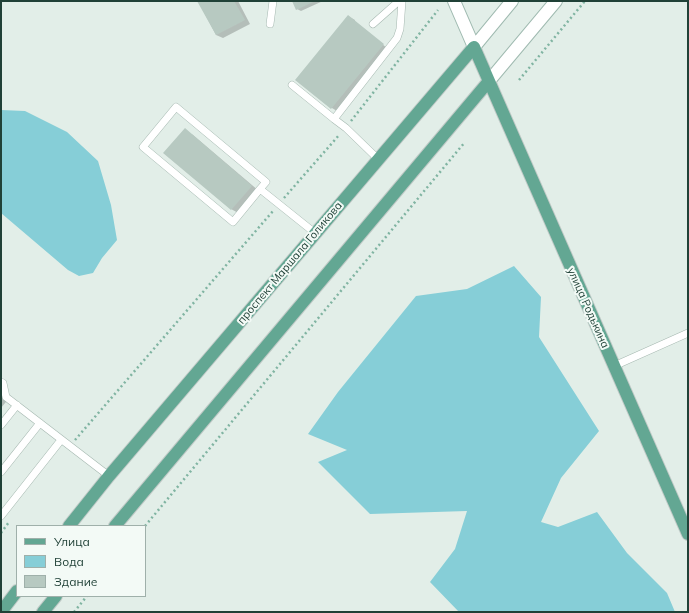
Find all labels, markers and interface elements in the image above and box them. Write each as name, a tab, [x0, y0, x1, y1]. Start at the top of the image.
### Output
street label: проспект Маршала Голикова	[235, 199, 345, 327]
street label: улица Родькина	[564, 266, 612, 350]
legend	[16, 525, 146, 597]
text: Улица	[54, 534, 90, 549]
text: Вода	[54, 554, 84, 569]
text: Здание	[54, 574, 97, 589]

